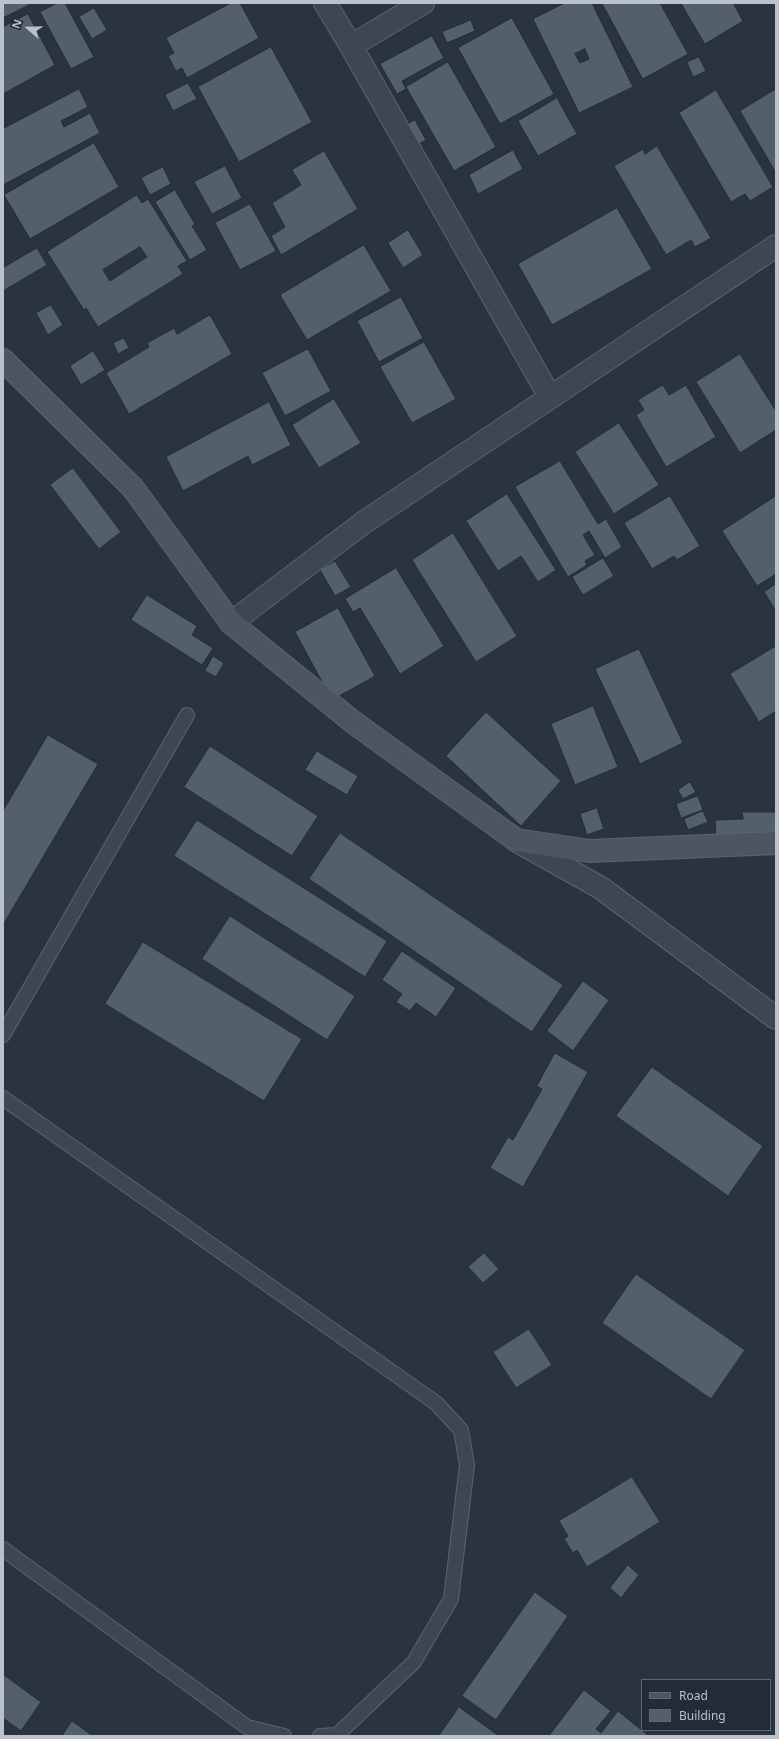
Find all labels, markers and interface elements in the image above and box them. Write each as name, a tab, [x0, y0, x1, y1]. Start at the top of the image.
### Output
north arrow	[8, 8, 48, 48]
text: N	[8, 17, 25, 31]
legend	[641, 1679, 771, 1731]
text: Road	[679, 1687, 708, 1704]
text: Building	[679, 1707, 726, 1724]

